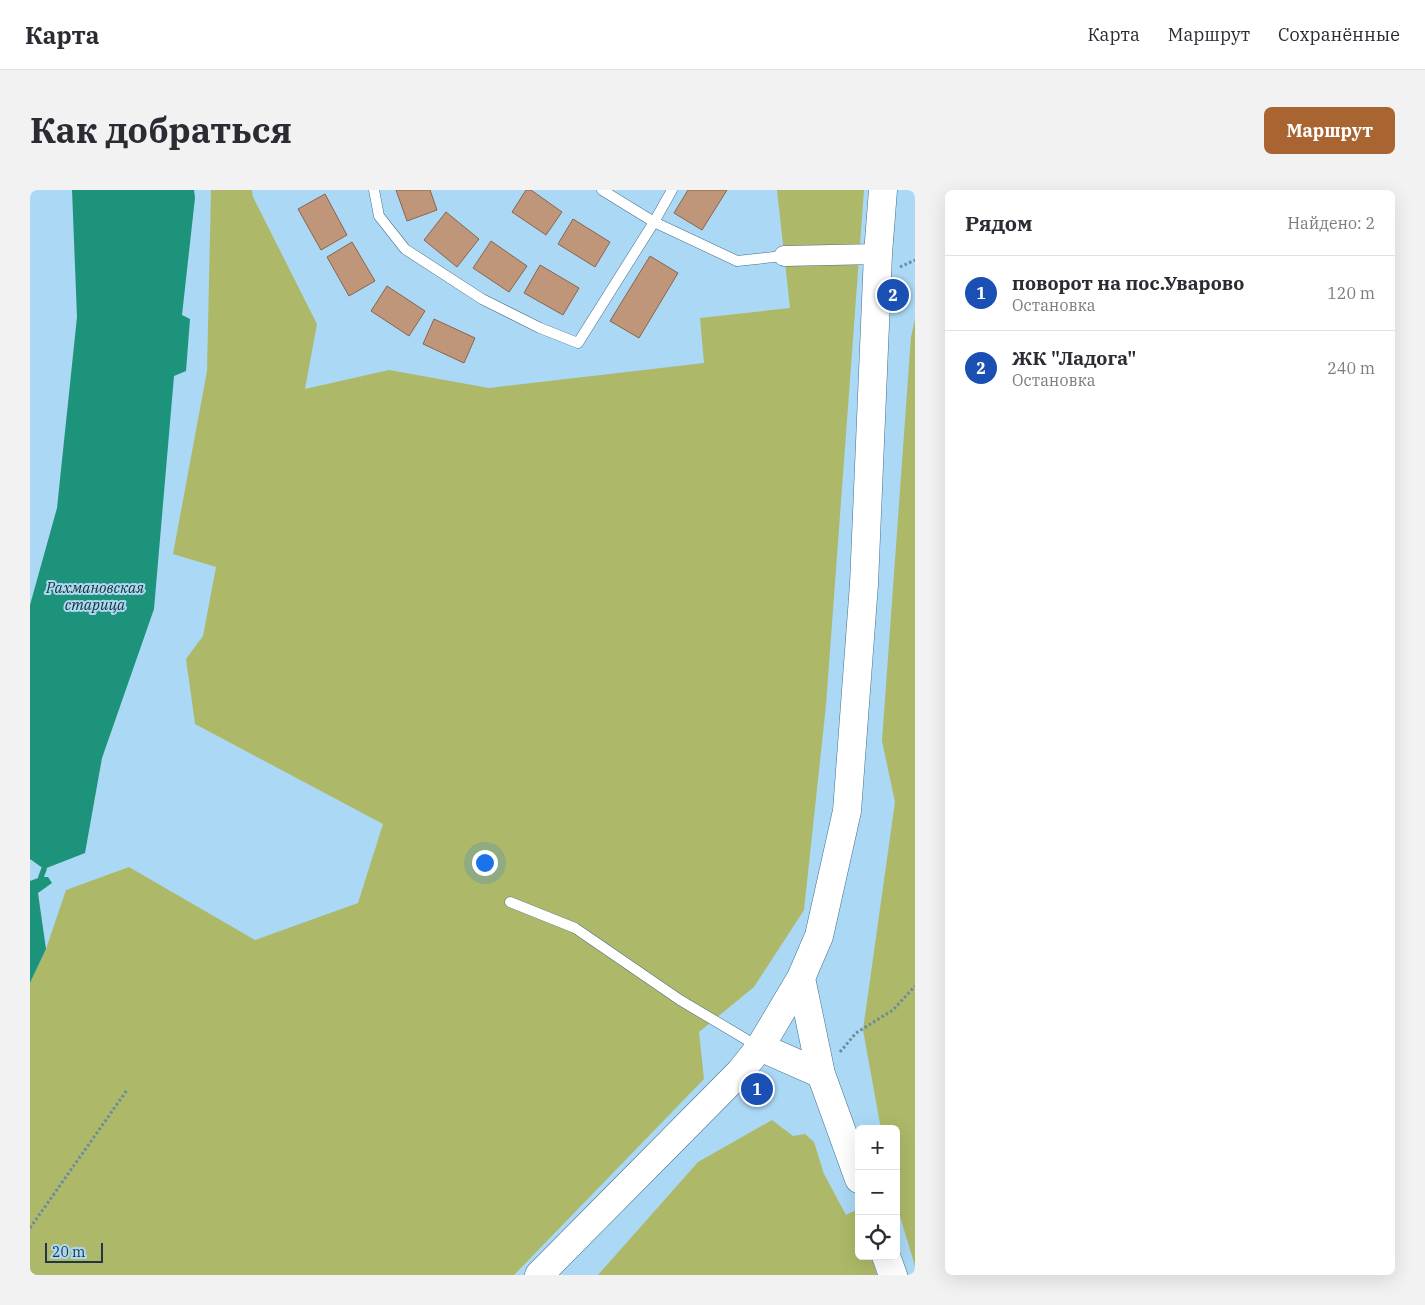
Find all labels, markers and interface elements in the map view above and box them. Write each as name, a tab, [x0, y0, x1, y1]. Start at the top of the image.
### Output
text: Карта	[25, 19, 100, 51]
text: Карта	[1087, 23, 1140, 46]
text: Маршрут	[1168, 23, 1250, 46]
text: Сохранённые	[1278, 23, 1400, 46]
text: Как добраться	[30, 107, 292, 153]
button: Маршрут	[1264, 107, 1395, 154]
text: Рядом	[965, 209, 1033, 237]
text: Найдено: 2	[1287, 213, 1375, 233]
text: поворот на пос.Уварово	[1012, 271, 1244, 295]
pin: 2	[877, 276, 909, 314]
text: 1	[976, 283, 986, 303]
text: 120 m	[1327, 283, 1375, 303]
text: Остановка	[1012, 295, 1095, 315]
text: ЖК "Ладога"	[1012, 346, 1136, 370]
text: 2	[976, 358, 986, 378]
text: 240 m	[1327, 358, 1375, 378]
text: Остановка	[1012, 370, 1095, 390]
water label: Рахмановская старица	[45, 578, 144, 614]
your location	[472, 850, 498, 876]
pin: 1	[741, 1070, 773, 1108]
map controls	[855, 1125, 900, 1260]
button: +	[855, 1125, 900, 1170]
button: −	[855, 1170, 900, 1215]
button: locate	[855, 1215, 900, 1260]
scale bar	[45, 1240, 102, 1263]
text: 20 m	[52, 1243, 85, 1261]

